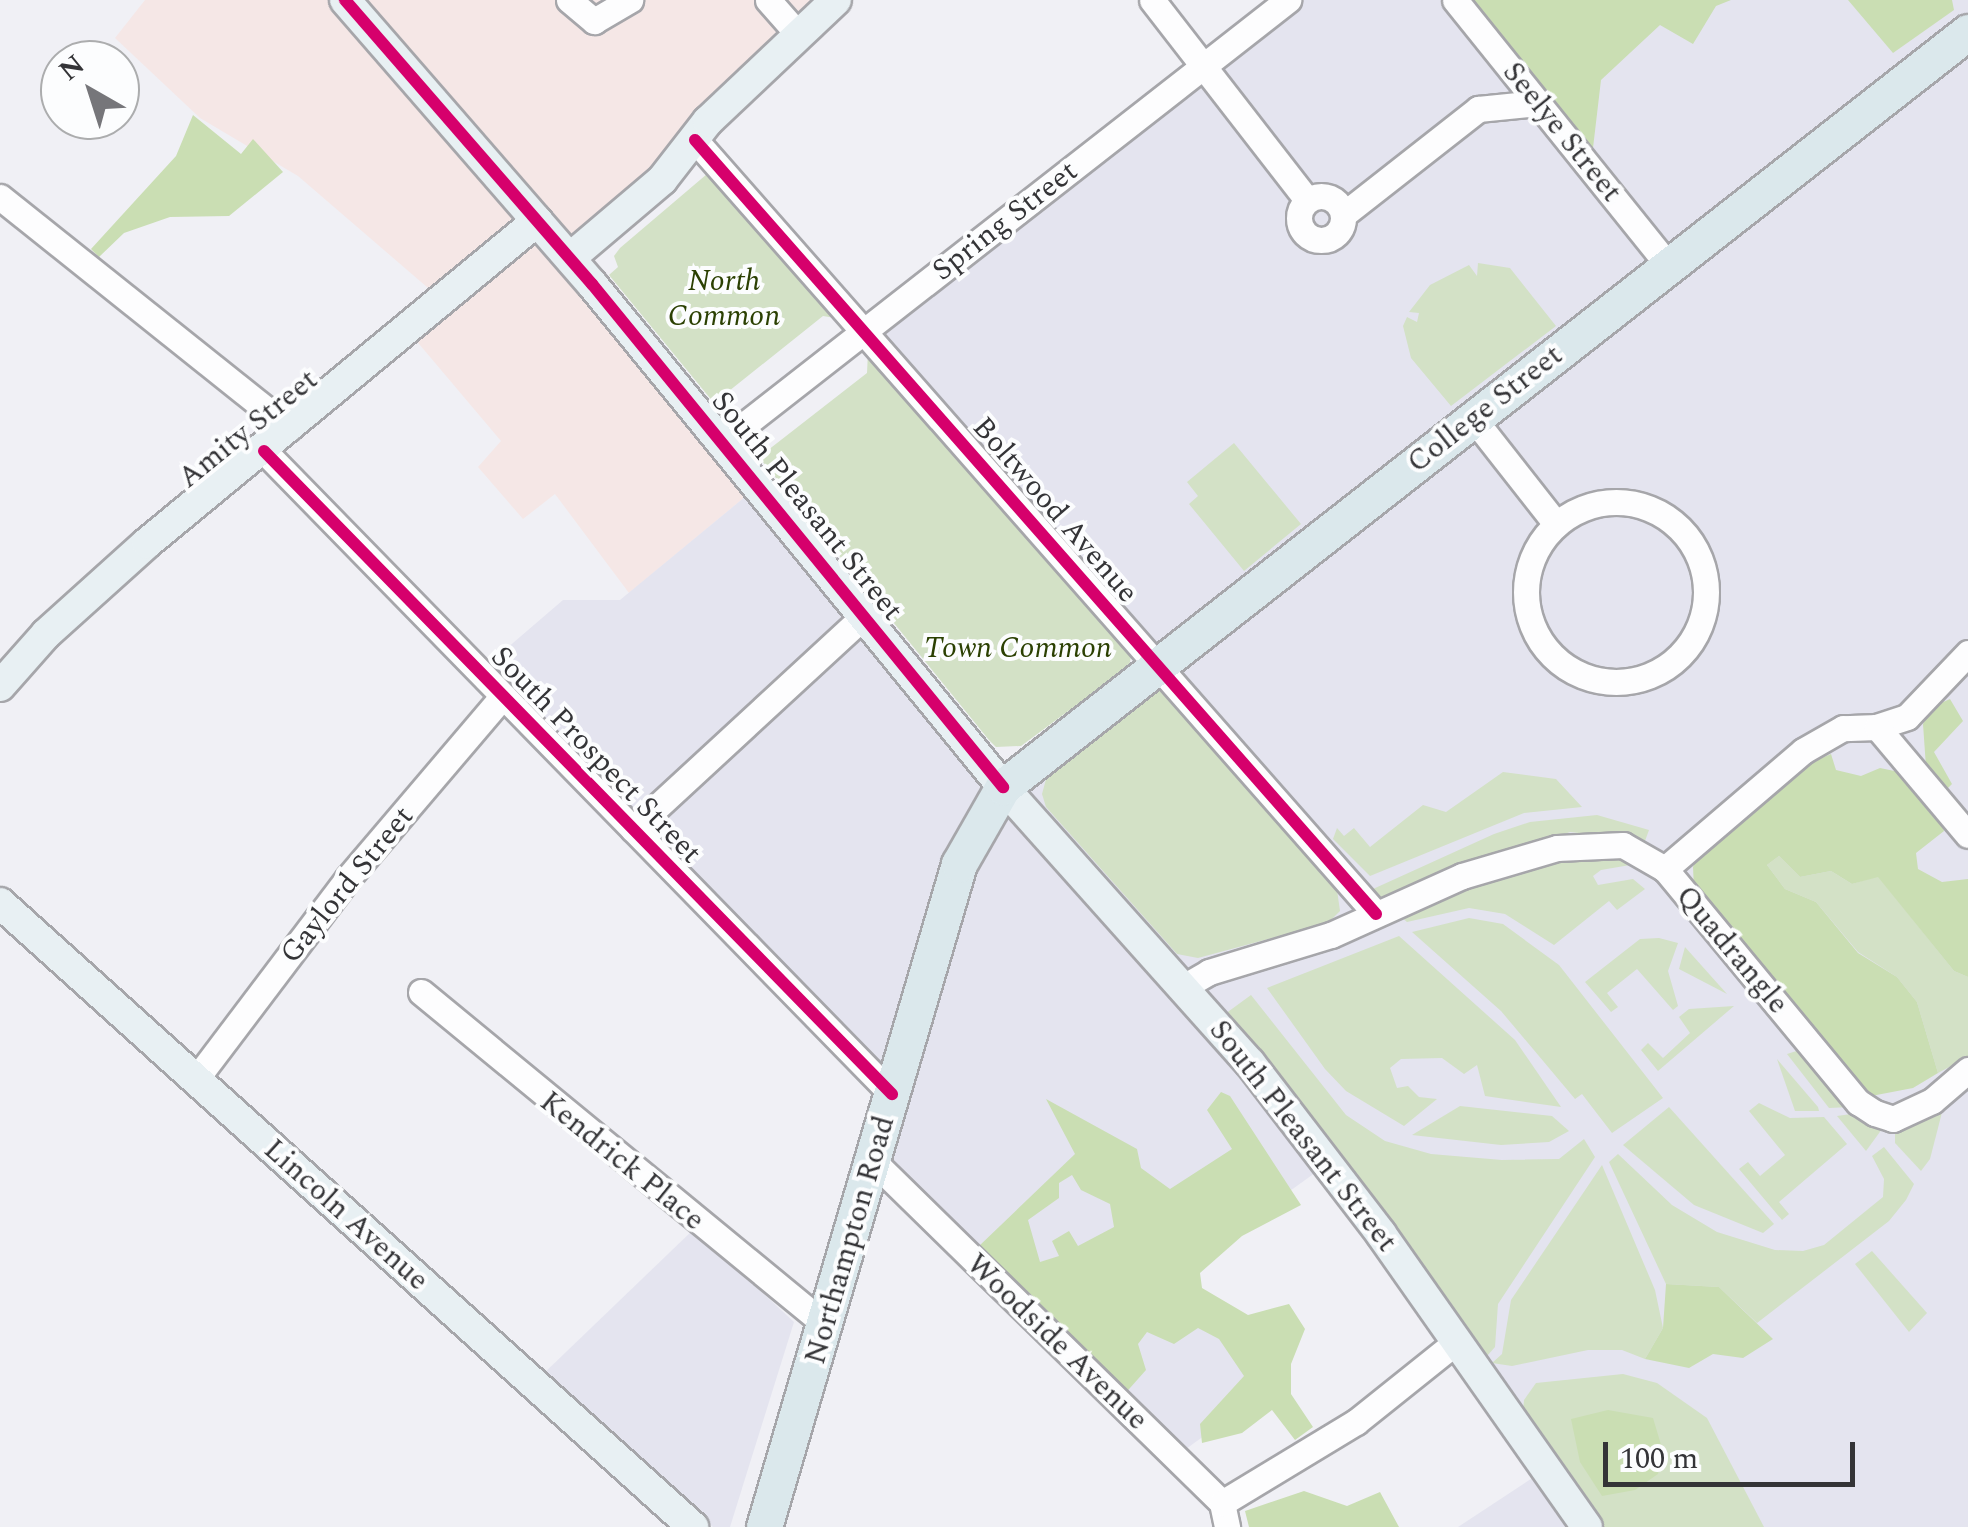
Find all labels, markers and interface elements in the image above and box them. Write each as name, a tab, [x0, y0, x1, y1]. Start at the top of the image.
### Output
north arrow	[40, 40, 140, 140]
text: N	[50, 44, 94, 92]
street label: Seelye Street	[1495, 55, 1629, 209]
street label: Spring Street	[925, 153, 1085, 289]
park label: North Common	[668, 263, 780, 334]
street label: College Street	[1400, 337, 1570, 481]
street label: Amity Street	[171, 362, 325, 496]
street label: South Pleasant Street	[704, 384, 910, 628]
street label: Boltwood Avenue	[965, 410, 1145, 610]
park label: Town Common	[924, 630, 1112, 666]
street label: South Prospect Street	[483, 639, 709, 871]
street label: Gaylord Street	[273, 799, 421, 971]
street label: Quadrangle	[1668, 879, 1796, 1021]
street label: South Pleasant Street	[1201, 1013, 1405, 1259]
street label: Kendrick Place	[533, 1084, 711, 1238]
street label: Northampton Road	[797, 1112, 903, 1368]
street label: Lincoln Avenue	[256, 1132, 436, 1298]
street label: Woodside Avenue	[959, 1246, 1155, 1438]
scale bar	[1608, 1422, 1860, 1484]
text: 100 m	[1620, 1436, 1698, 1482]

